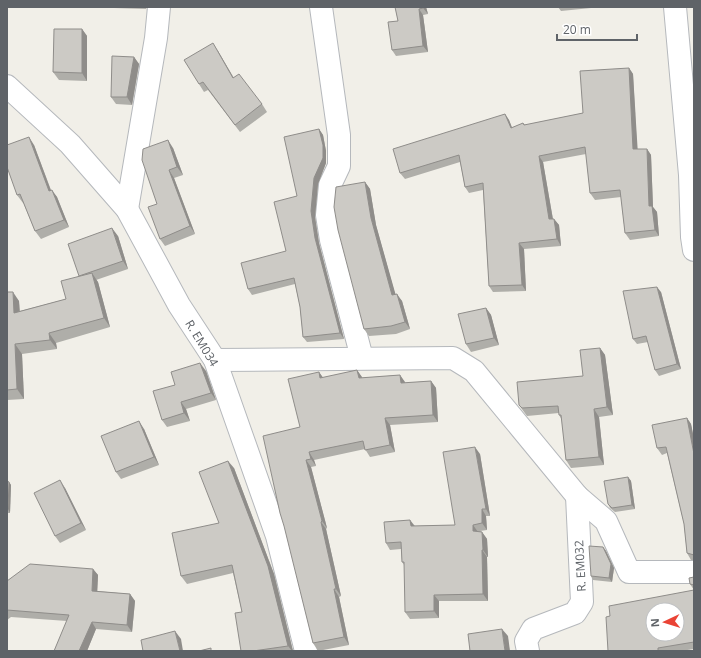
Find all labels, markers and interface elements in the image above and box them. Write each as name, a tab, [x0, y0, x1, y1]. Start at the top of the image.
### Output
scale bar	[557, 16, 637, 42]
text: 20 m	[563, 21, 591, 38]
street label: R. EM034	[181, 316, 223, 370]
street label: R. EM032	[570, 540, 590, 592]
north arrow	[645, 602, 685, 642]
text: N	[647, 618, 662, 628]

